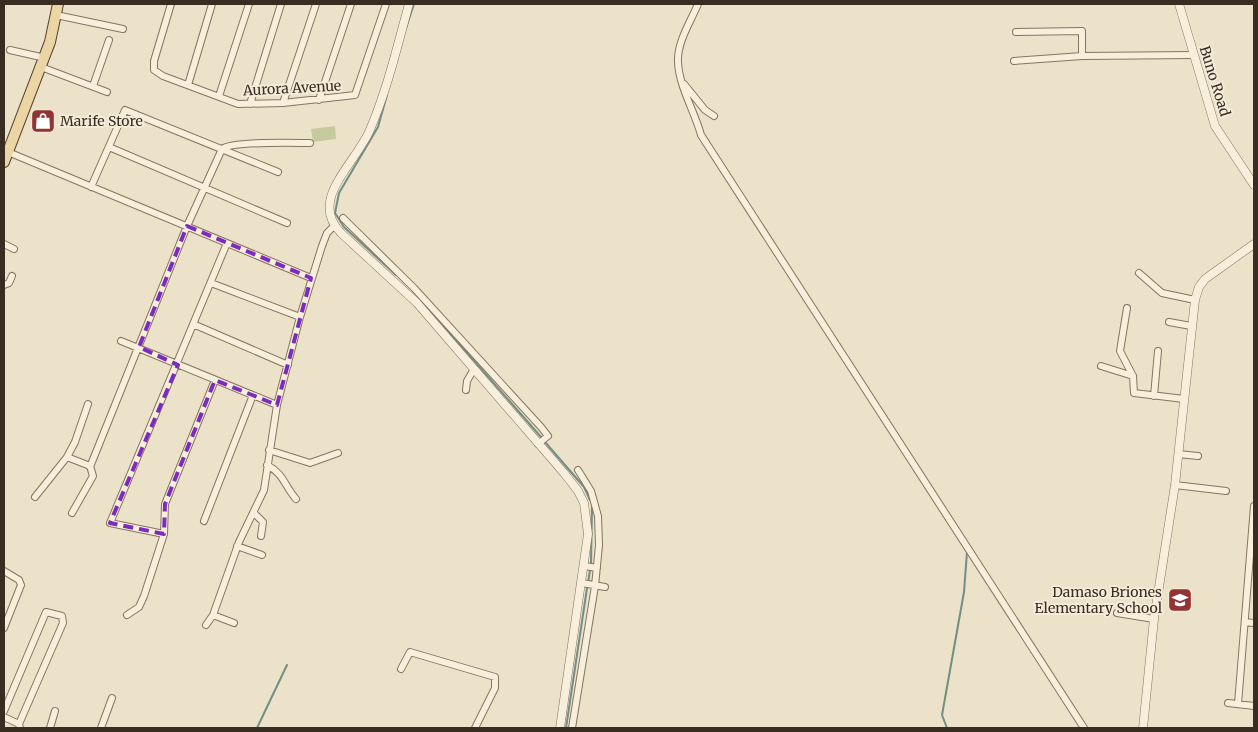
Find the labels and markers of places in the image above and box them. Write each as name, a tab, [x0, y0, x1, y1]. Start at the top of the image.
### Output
shop icon: Marife Store	[30, 108, 56, 134]
place label: Marife Store	[60, 112, 143, 130]
place label: Damaso Briones Elementary School	[1035, 583, 1163, 617]
school or university icon: Damaso Briones Elementary School	[1167, 587, 1193, 613]

